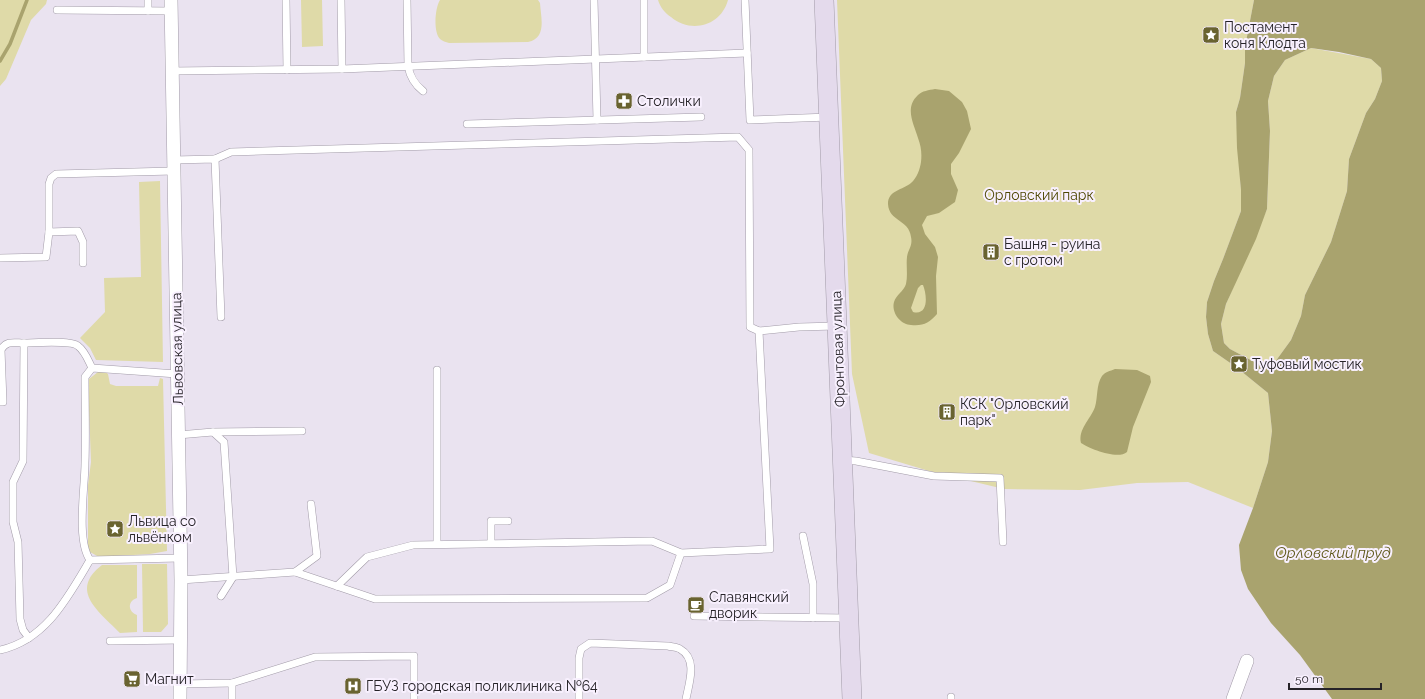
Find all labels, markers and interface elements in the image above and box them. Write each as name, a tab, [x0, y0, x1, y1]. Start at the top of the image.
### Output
place label: Постамент коня Клодта	[1224, 19, 1306, 51]
place icon: Постамент коня Клодта	[1201, 25, 1221, 45]
pharmacy icon: Столички	[614, 91, 634, 111]
place label: Столички	[637, 93, 701, 109]
park label: Орловский парк	[984, 187, 1094, 203]
place label: Башня - руина с гротом	[1004, 236, 1100, 268]
building icon: Башня - руина с гротом	[981, 242, 1001, 262]
street label: Фронтовая улица	[828, 290, 848, 408]
street label: Львовская улица	[168, 292, 186, 406]
place icon: Туфовый мостик	[1229, 354, 1249, 374]
place label: Туфовый мостик	[1252, 356, 1362, 372]
place label: КСК "Орловский парк"	[960, 396, 1069, 428]
building icon: КСК "Орловский парк"	[937, 402, 957, 422]
place label: Львица со львёнком	[128, 513, 196, 545]
place icon: Львица со львёнком	[105, 519, 125, 539]
water label: Орловский пруд	[1275, 544, 1391, 562]
place label: Славянский дворик	[709, 589, 789, 621]
cafe icon: Славянский дворик	[686, 595, 706, 615]
scale bar	[1289, 665, 1381, 691]
supermarket icon: Магнит	[122, 669, 142, 689]
place label: Магнит	[145, 671, 194, 687]
text: 50 m	[1295, 672, 1323, 686]
hospital icon: ГБУЗ городская поликлиника №64	[343, 676, 363, 696]
place label: ГБУЗ городская поликлиника №64	[366, 678, 598, 694]

